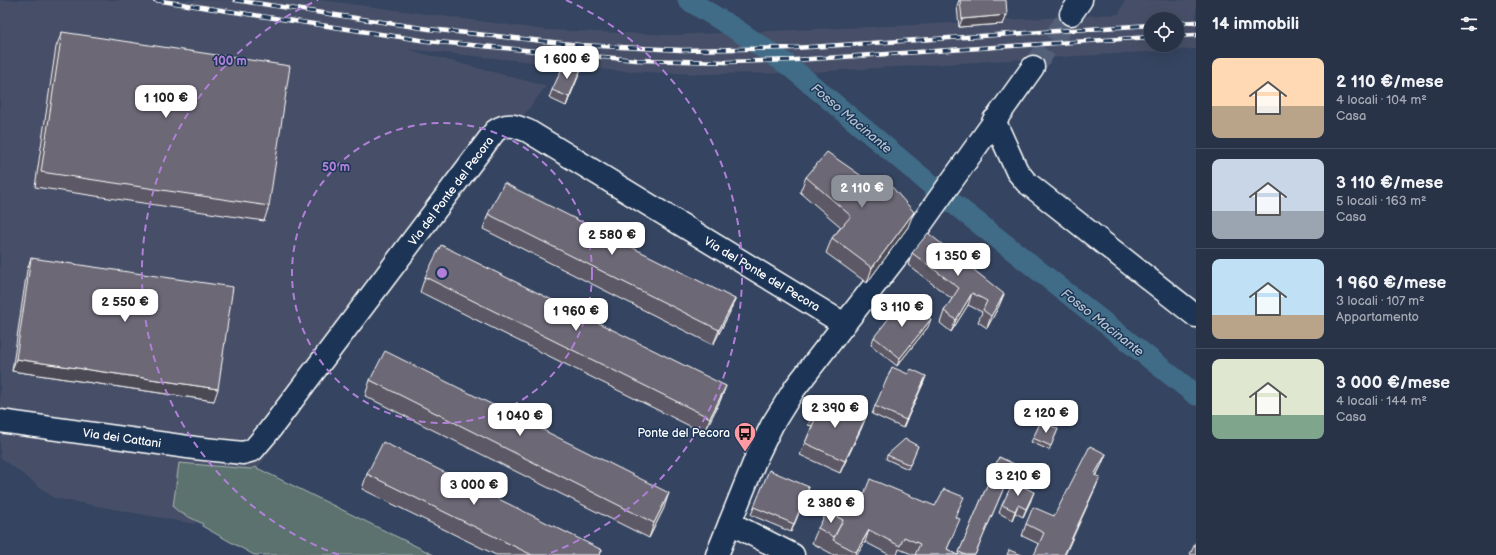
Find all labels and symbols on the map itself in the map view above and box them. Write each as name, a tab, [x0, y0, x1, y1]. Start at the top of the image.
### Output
pin: 1 600 €	[530, 46, 604, 80]
text: 100 m	[213, 54, 247, 69]
water label: Fosso Macinante	[808, 80, 895, 158]
pin: 1 100 €	[129, 85, 203, 119]
street label: Via del Ponte del Pecora	[405, 134, 497, 249]
text: 50 m	[322, 160, 350, 175]
pin: 2 110 €	[825, 175, 899, 209]
pin: 2 580 €	[575, 222, 649, 256]
street label: Via del Ponte del Pecora	[701, 234, 823, 315]
pin: 1 350 €	[921, 243, 995, 277]
centre of rings	[435, 266, 449, 280]
water label: Fosso Macinante	[1058, 285, 1147, 360]
pin: 2 550 €	[88, 289, 162, 323]
pin: 3 110 €	[865, 294, 939, 328]
pin: 1 960 €	[539, 298, 613, 332]
pin: 2 390 €	[798, 395, 872, 429]
pin: 2 120 €	[1009, 400, 1083, 434]
pin: 1 040 €	[483, 403, 557, 437]
bus stop icon: Ponte del Pecora	[732, 420, 758, 453]
street label: Via dei Cattani	[82, 426, 162, 451]
place label: Ponte del Pecora	[637, 426, 730, 441]
pin: 3 210 €	[981, 463, 1055, 497]
pin: 3 000 €	[437, 472, 511, 506]
pin: 2 380 €	[794, 490, 868, 524]

